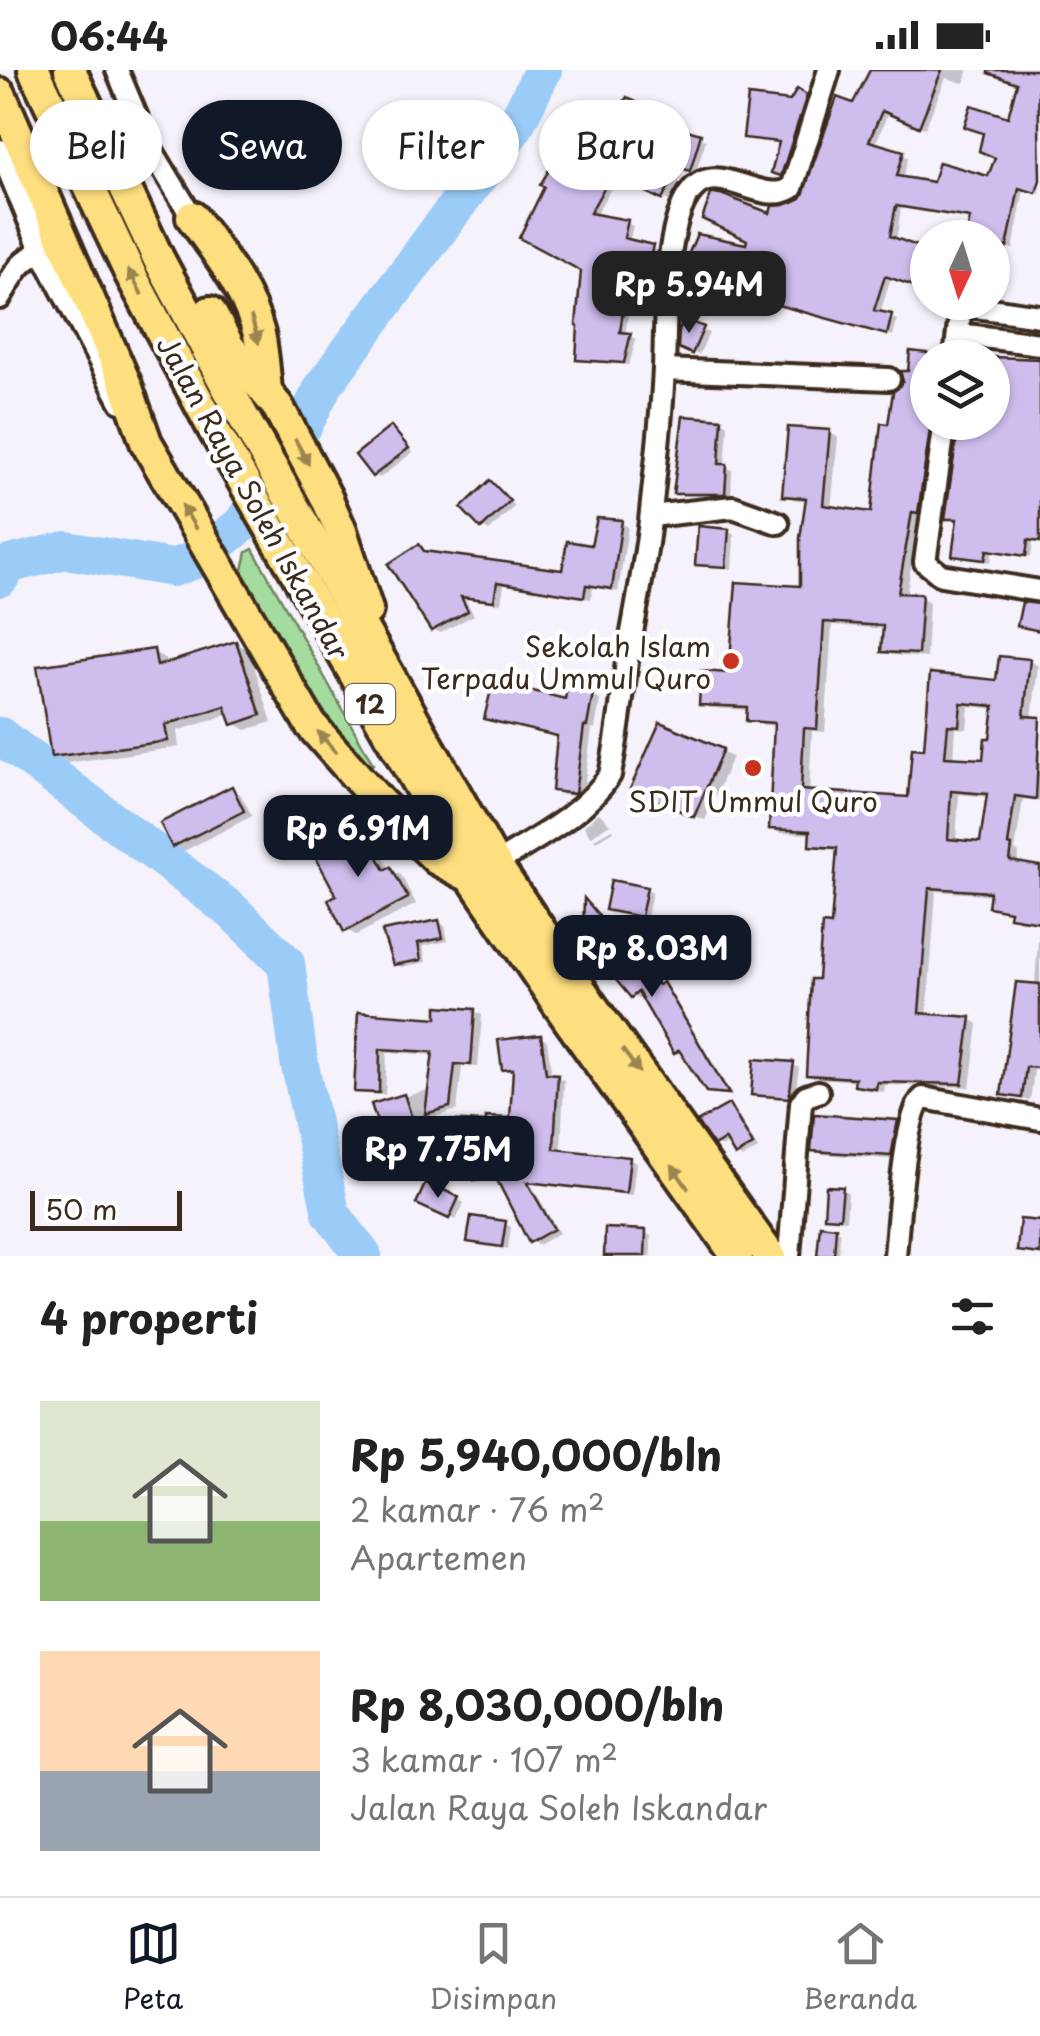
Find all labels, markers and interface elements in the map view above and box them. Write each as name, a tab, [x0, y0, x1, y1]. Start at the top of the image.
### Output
text: 06:44	[50, 7, 168, 64]
chip: Beli	[30, 100, 162, 190]
chip: Sewa	[182, 100, 342, 190]
chip: Filter	[362, 100, 519, 190]
chip: Baru	[539, 100, 691, 190]
north arrow	[910, 220, 1010, 320]
map controls	[910, 220, 1010, 440]
pin: Rp 5.94M	[586, 251, 792, 336]
text: Rp 5.94M	[614, 259, 764, 307]
one-way arrow	[127, 268, 144, 297]
one-way arrow	[248, 315, 264, 346]
street label: Jalan Raya Soleh Iskandar	[147, 327, 361, 667]
button: layers	[910, 340, 1010, 440]
one-way arrow	[293, 437, 310, 466]
one-way arrow	[181, 502, 198, 531]
place label: Sekolah Islam Terpadu Ummul Quro	[421, 624, 711, 699]
marker: Sekolah Islam Terpadu Ummul Quro	[720, 650, 742, 672]
road number: 12	[345, 684, 395, 724]
one-way arrow	[316, 730, 338, 755]
marker: SDIT Ummul Quro	[742, 757, 764, 779]
place label: SDIT Ummul Quro	[628, 779, 878, 822]
pin: Rp 6.91M	[255, 795, 461, 880]
text: Rp 6.91M	[286, 803, 430, 851]
pin: Rp 8.03M	[549, 915, 755, 1000]
text: Rp 8.03M	[575, 923, 729, 971]
one-way arrow	[621, 1048, 640, 1075]
pin: Rp 7.75M	[335, 1116, 541, 1201]
text: Rp 7.75M	[364, 1124, 512, 1172]
one-way arrow	[671, 1163, 690, 1190]
scale bar	[30, 1186, 182, 1230]
text: 50 m	[45, 1187, 118, 1230]
text: 4 properti	[40, 1285, 258, 1348]
icon: filters	[945, 1289, 1000, 1344]
text: Rp 5,940,000/bln	[350, 1422, 722, 1485]
icon: home	[120, 1441, 240, 1561]
text: 2 kamar · 76 m²	[350, 1485, 605, 1533]
text: Apartemen	[350, 1533, 527, 1581]
text: Rp 8,030,000/bln	[350, 1672, 724, 1735]
icon: home	[120, 1691, 240, 1811]
text: 3 kamar · 107 m²	[350, 1735, 618, 1783]
text: Jalan Raya Soleh Iskandar	[350, 1783, 767, 1831]
tab: Peta	[123, 1916, 183, 2019]
tab: Disimpan	[429, 1916, 557, 2019]
tab: Beranda	[803, 1916, 917, 2019]

